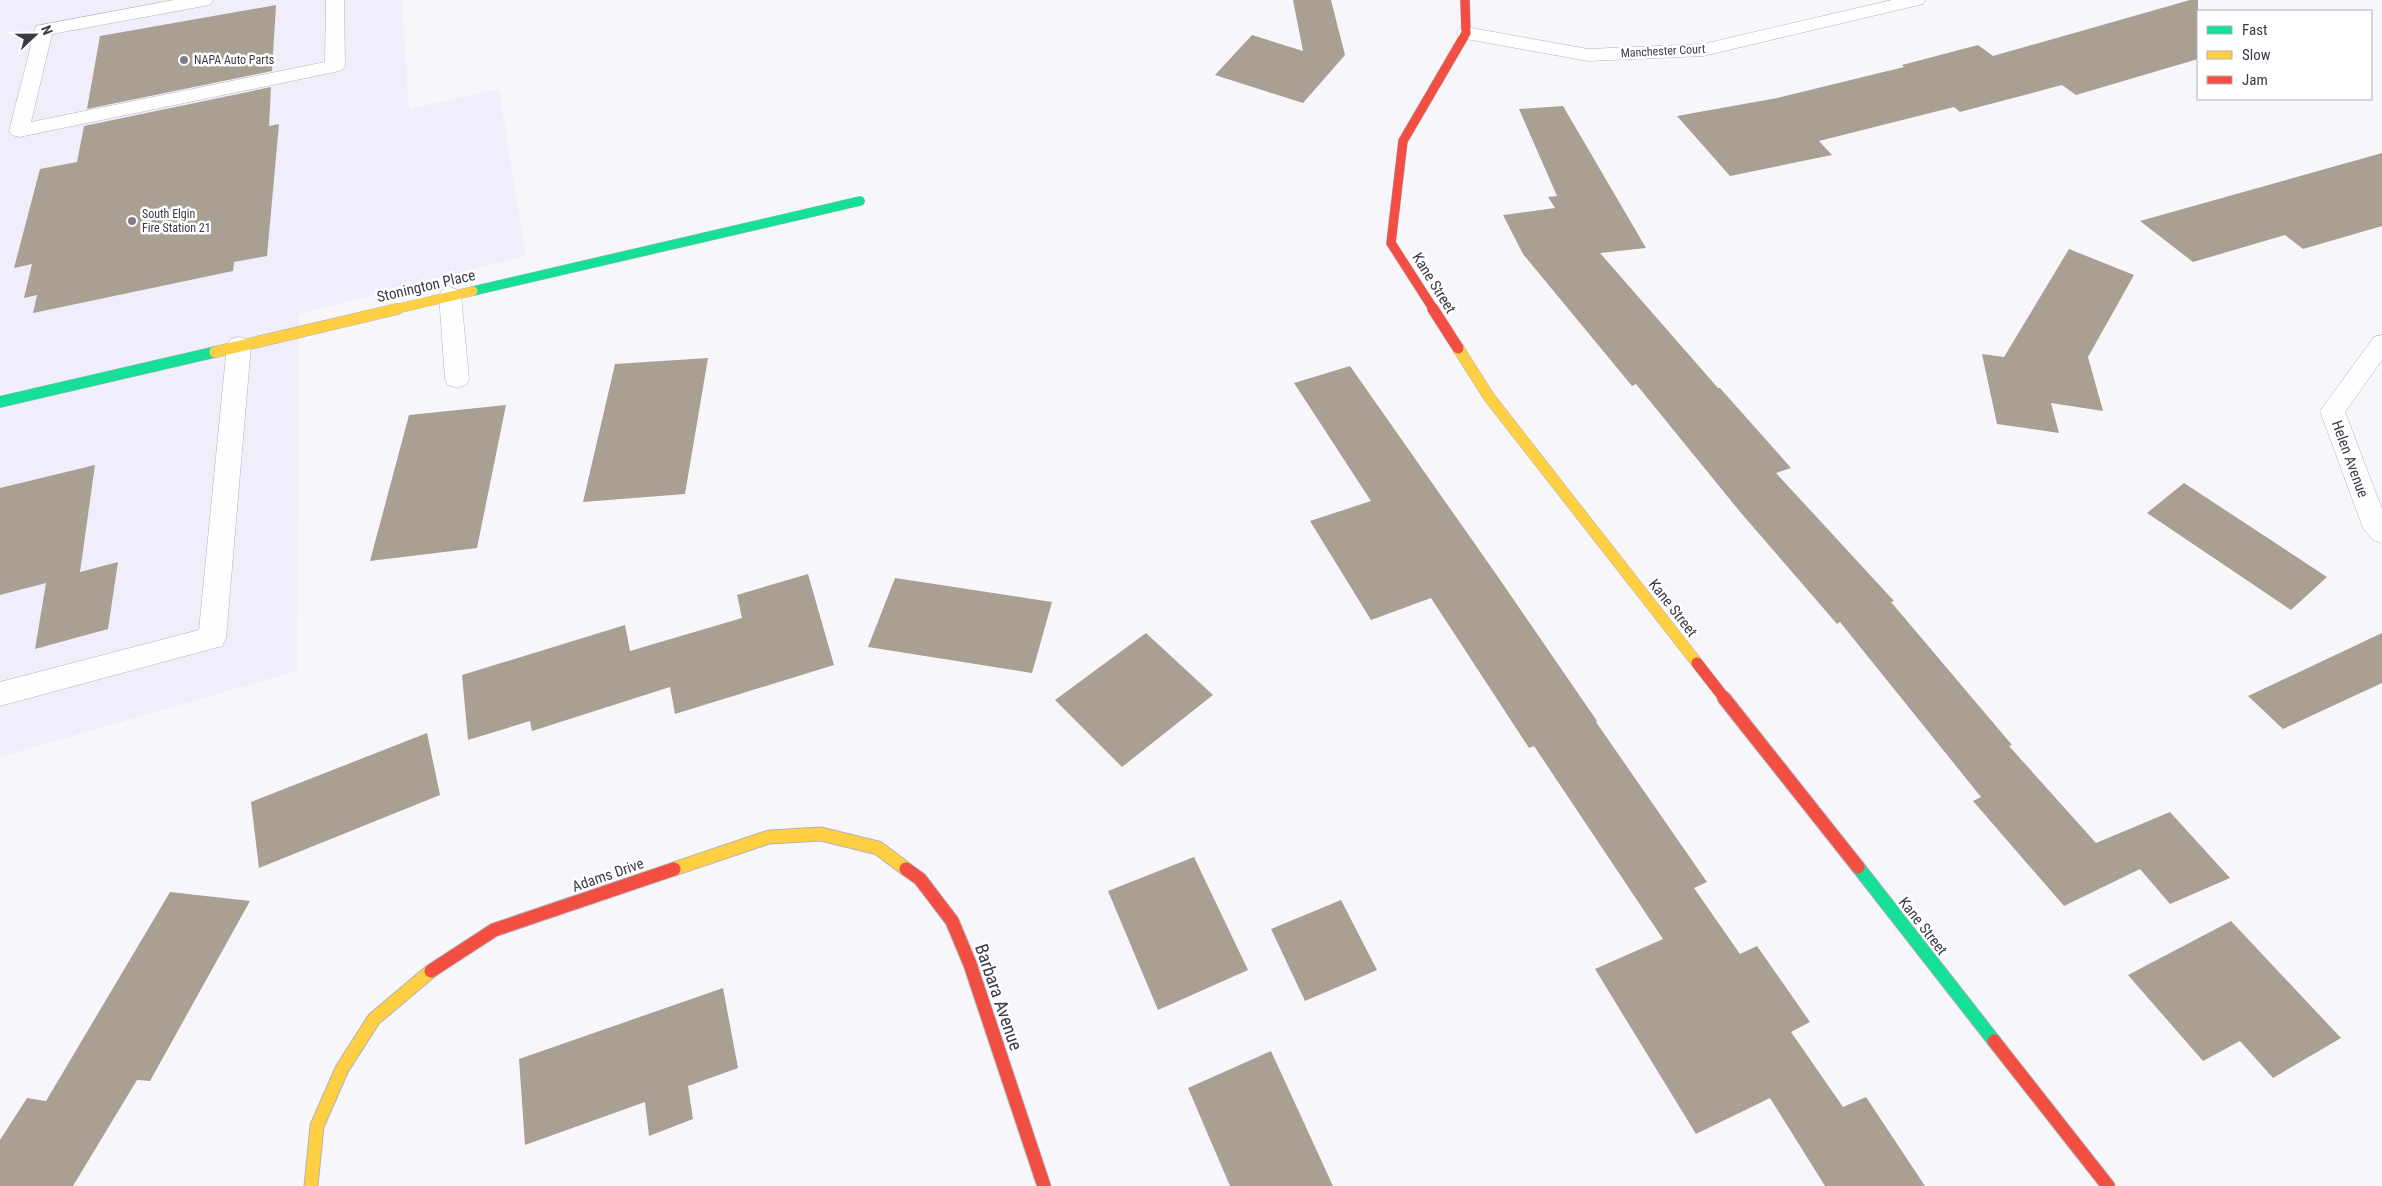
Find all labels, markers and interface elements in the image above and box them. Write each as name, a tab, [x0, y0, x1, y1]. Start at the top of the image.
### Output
north arrow	[10, 10, 60, 60]
legend	[2197, 10, 2372, 100]
text: Fast	[2242, 21, 2267, 39]
text: N	[38, 23, 56, 37]
street label: Manchester Court	[1620, 42, 1706, 60]
text: Slow	[2242, 46, 2271, 64]
place label: NAPA Auto Parts	[194, 53, 274, 67]
marker: NAPA Auto Parts	[178, 54, 190, 66]
text: Jam	[2242, 71, 2268, 89]
place label: South Elgin Fire Station 21	[142, 207, 211, 235]
marker: South Elgin Fire Station 21	[126, 215, 138, 227]
street label: Kane Street	[1408, 249, 1460, 317]
street label: Stonington Place	[375, 266, 477, 306]
street label: Helen Avenue	[2328, 418, 2372, 500]
street label: Kane Street	[1645, 576, 1701, 640]
street label: Adams Drive	[570, 854, 646, 896]
street label: Kane Street	[1895, 894, 1951, 958]
street label: Barbara Avenue	[971, 941, 1027, 1053]

